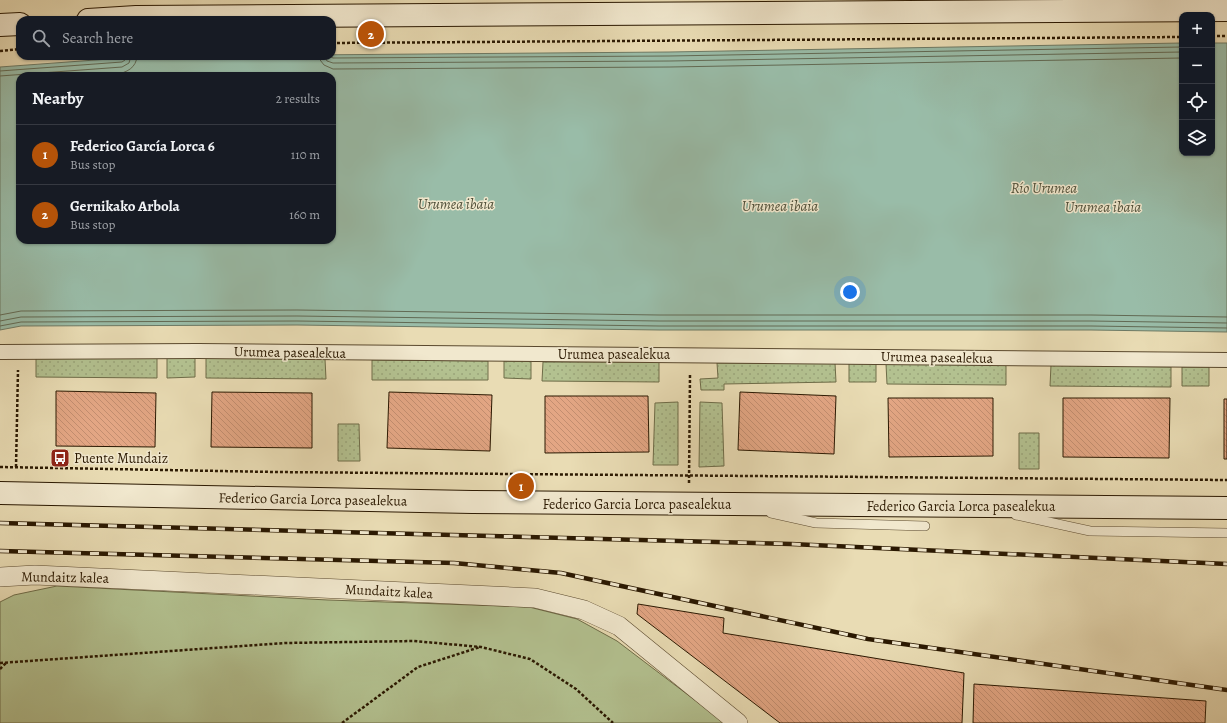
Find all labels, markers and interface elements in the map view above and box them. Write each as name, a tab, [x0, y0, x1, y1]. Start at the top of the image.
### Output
map controls	[1179, 12, 1215, 156]
button: +	[1179, 12, 1215, 48]
search box	[16, 16, 336, 60]
pin: 2	[358, 19, 384, 49]
icon: search	[30, 27, 52, 49]
text: Search here	[62, 28, 133, 48]
button: −	[1179, 48, 1215, 84]
button: locate	[1179, 84, 1215, 120]
text: Nearby	[32, 87, 83, 110]
text: 2 results	[276, 90, 320, 107]
button: layers	[1179, 120, 1215, 156]
text: Federico García Lorca 6	[70, 136, 215, 156]
text: 1	[43, 146, 47, 163]
text: 110 m	[291, 146, 320, 163]
text: Bus stop	[70, 156, 115, 173]
water label: Río Urumea	[1011, 178, 1077, 198]
water label: Urumea ibaia	[418, 194, 494, 214]
text: Gernikako Arbola	[70, 196, 180, 216]
water label: Urumea ibaia	[742, 196, 818, 216]
water label: Urumea ibaia	[1065, 197, 1141, 217]
text: 2	[42, 206, 48, 223]
text: 160 m	[289, 206, 320, 223]
text: Bus stop	[70, 216, 115, 233]
your location	[840, 282, 860, 302]
street label: Urumea pasealekua	[234, 342, 347, 363]
street label: Urumea pasealekua	[558, 345, 671, 364]
street label: Urumea pasealekua	[881, 347, 994, 368]
bus stop icon: Puente Mundaiz	[49, 447, 71, 469]
place label: Puente Mundaiz	[74, 449, 168, 468]
pin: 1	[508, 471, 534, 501]
street label: Federico Garcia Lorca pasealekua	[218, 488, 408, 511]
street label: Federico Garcia Lorca pasealekua	[543, 495, 732, 514]
street label: Federico Garcia Lorca pasealekua	[867, 497, 1056, 516]
street label: Mundaitz kalea	[21, 567, 110, 588]
street label: Mundaitz kalea	[345, 580, 434, 603]

